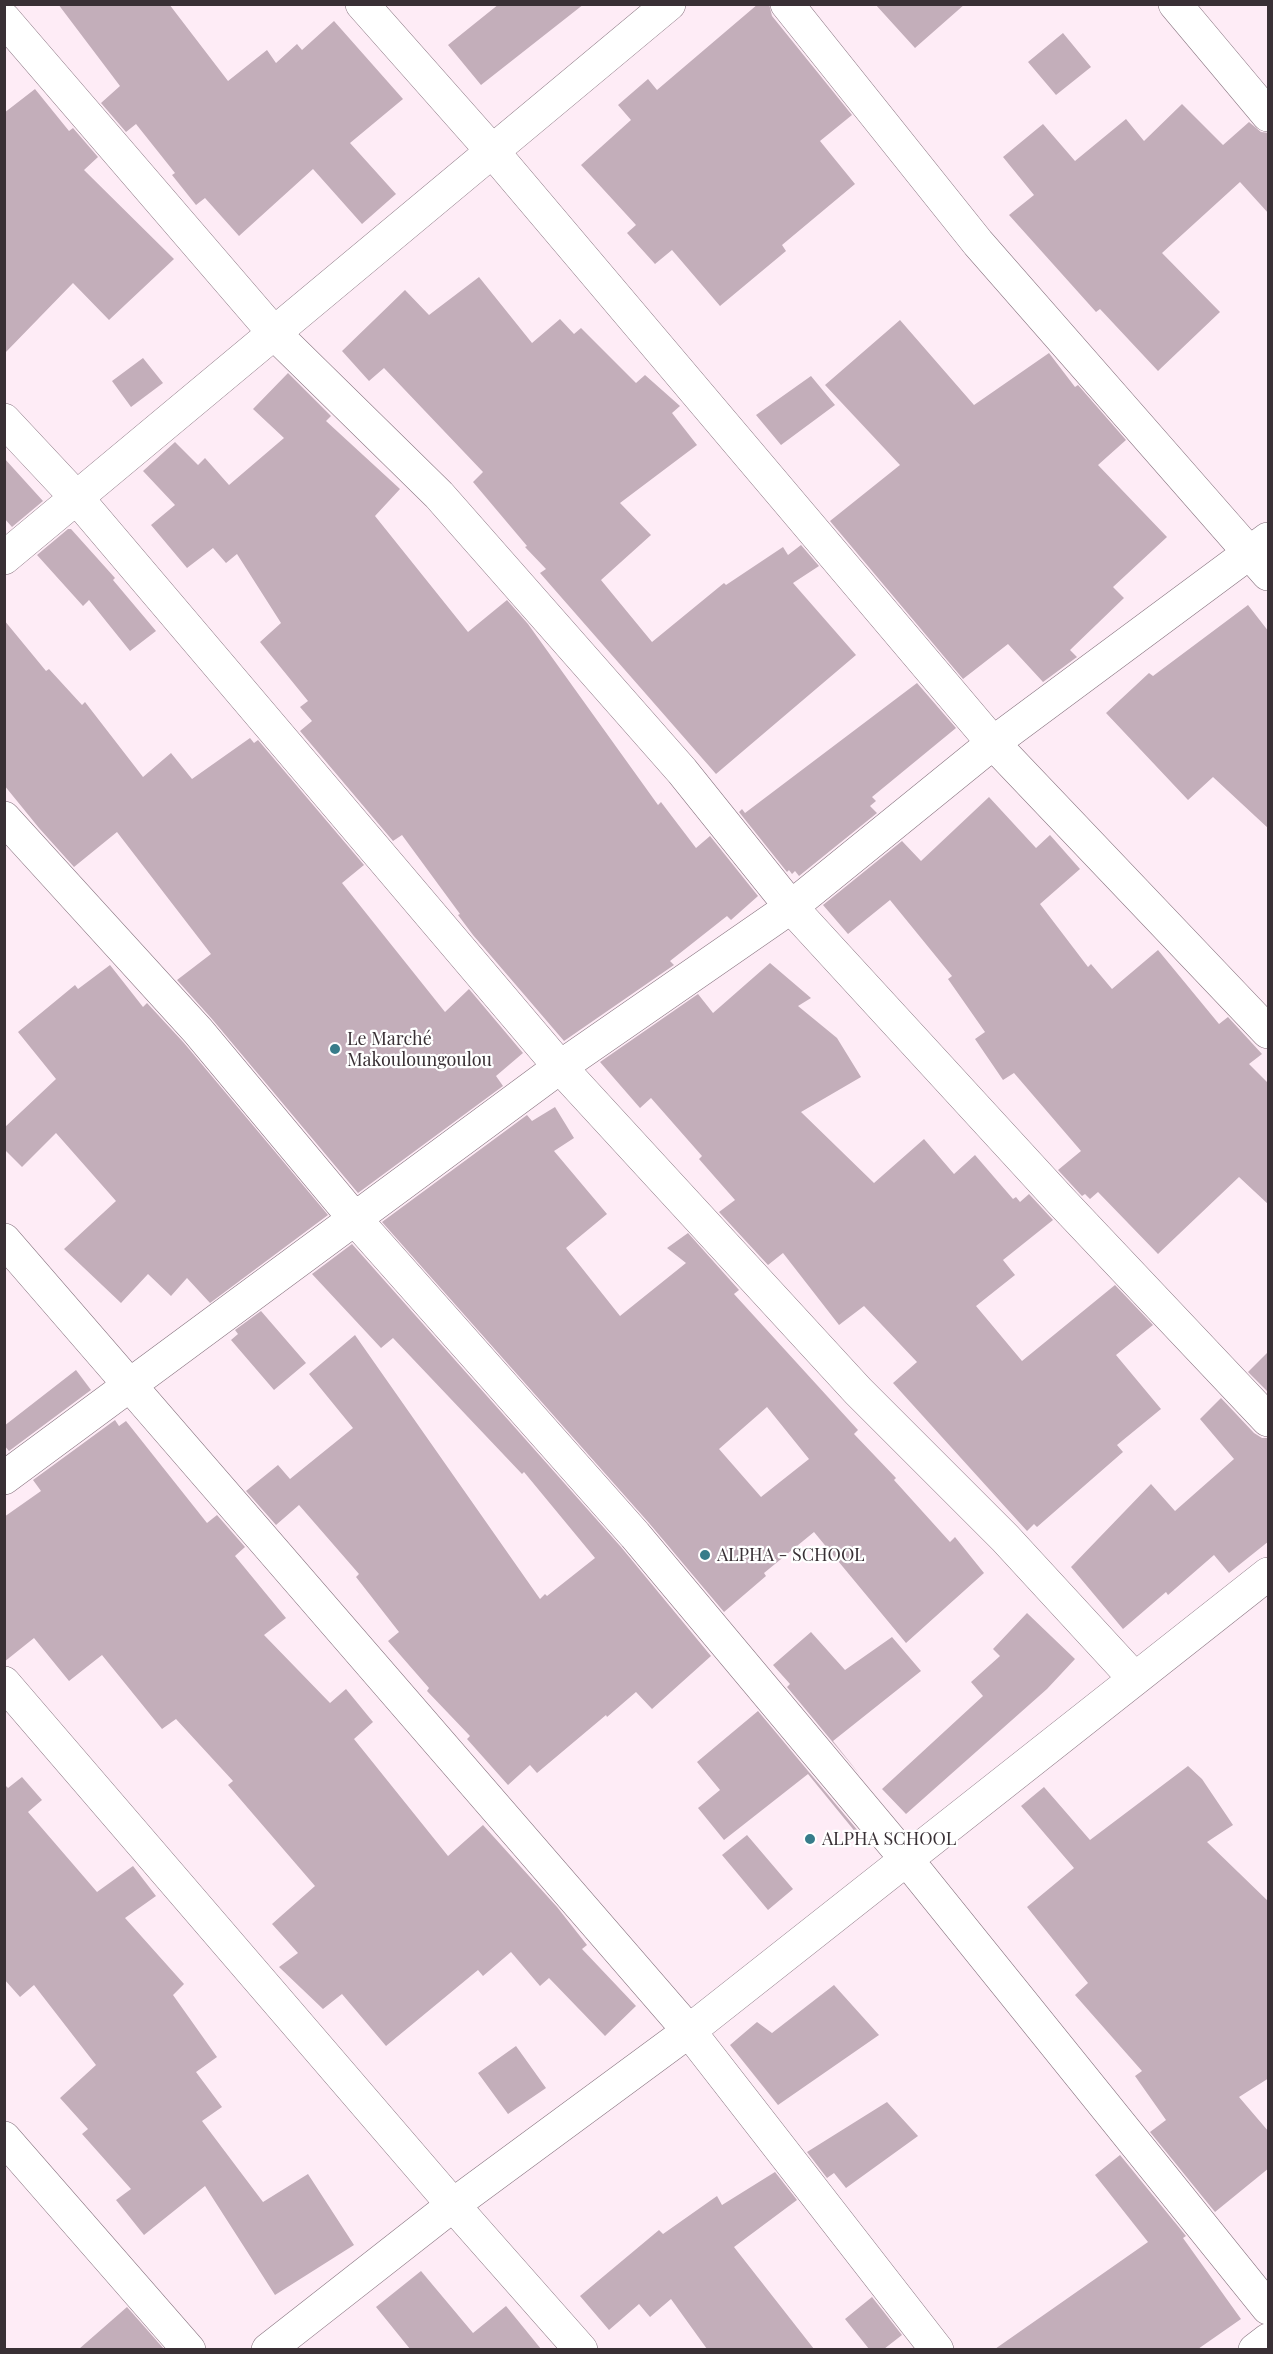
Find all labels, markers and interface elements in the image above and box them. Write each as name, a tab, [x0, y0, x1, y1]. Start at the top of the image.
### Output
place label: Le Marché Makouloungoulou	[347, 1028, 492, 1070]
marker: Le Marché Makouloungoulou	[328, 1042, 342, 1056]
place label: ALPHA - SCHOOL	[717, 1544, 865, 1566]
marker: ALPHA - SCHOOL	[698, 1548, 712, 1562]
place label: ALPHA SCHOOL	[822, 1828, 956, 1850]
marker: ALPHA SCHOOL	[803, 1832, 817, 1846]

